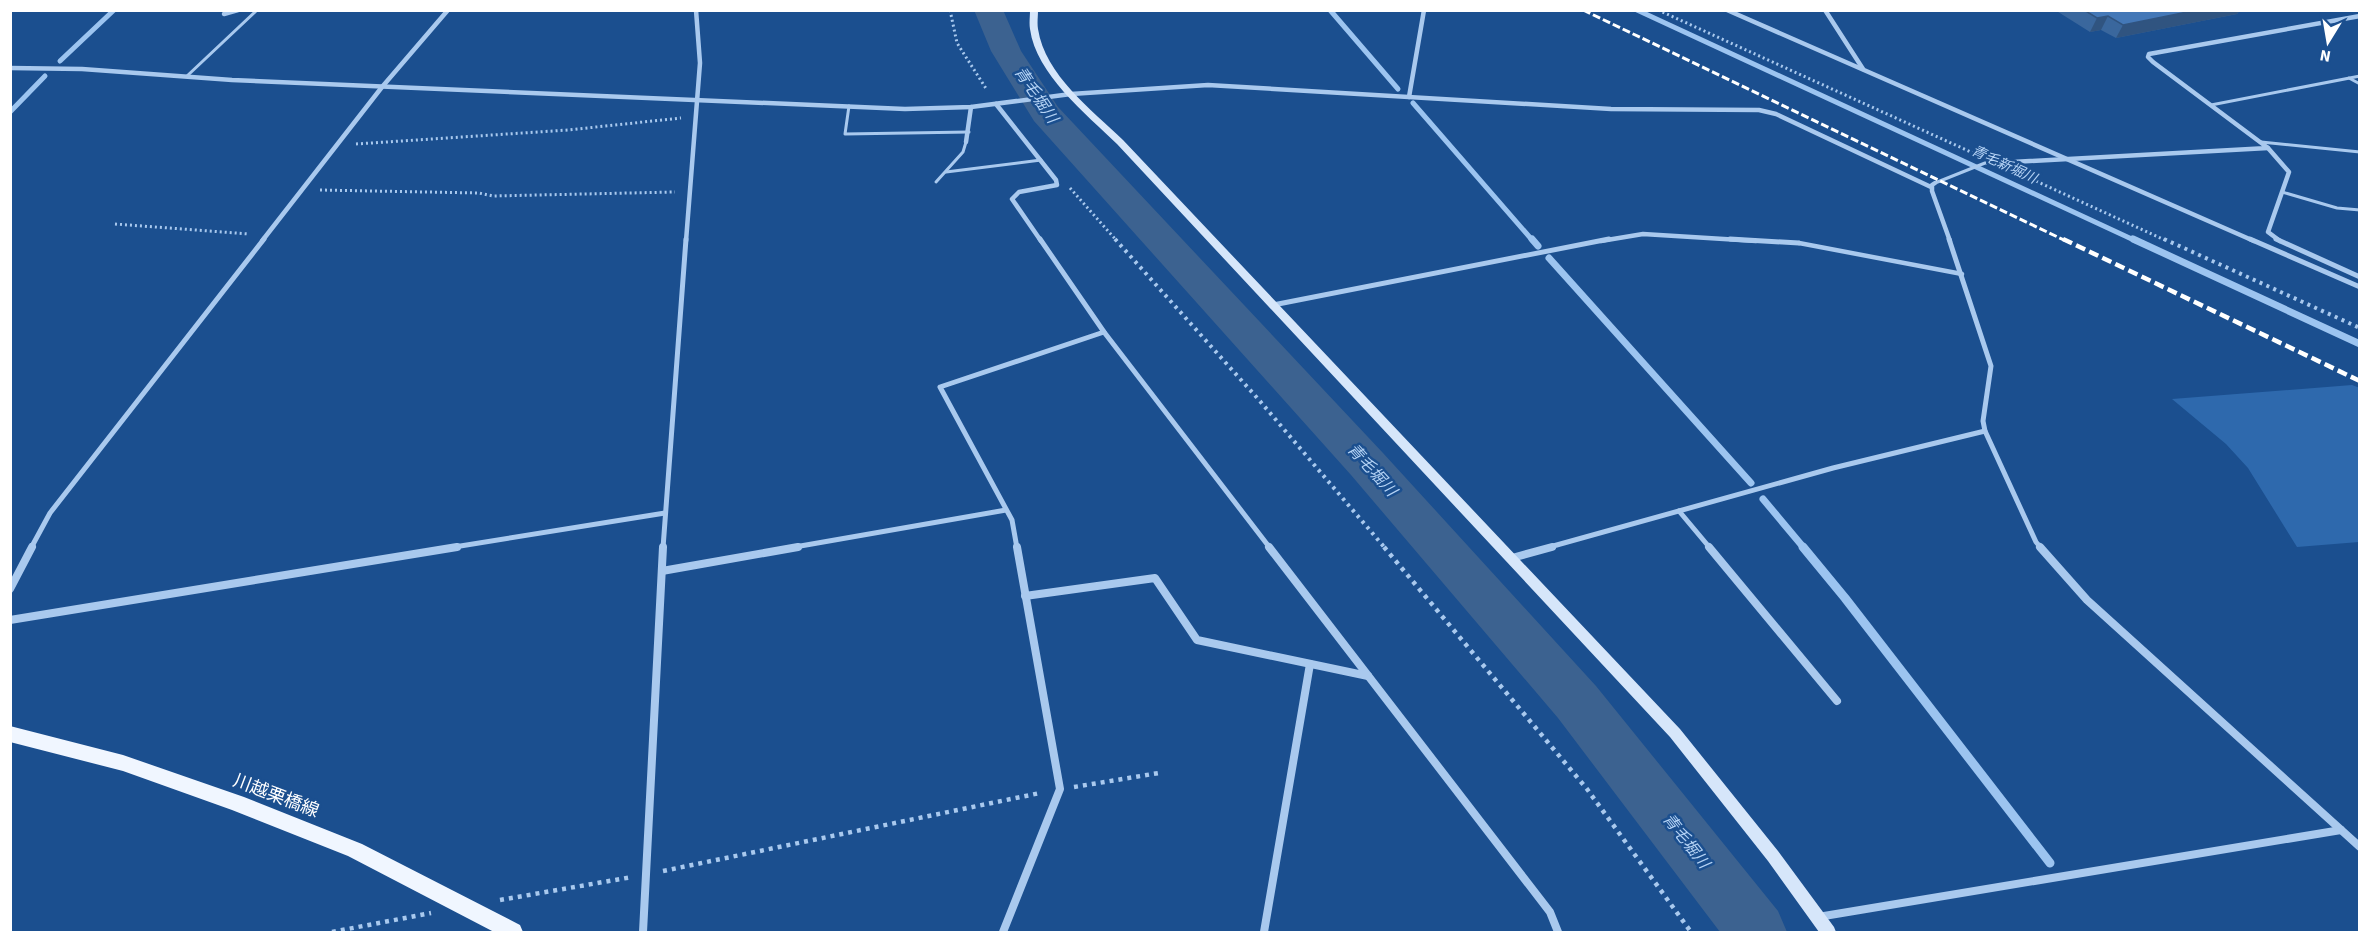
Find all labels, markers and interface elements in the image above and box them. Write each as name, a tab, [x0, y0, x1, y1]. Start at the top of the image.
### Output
north arrow	[2298, 12, 2358, 72]
text: N	[2318, 44, 2333, 68]
water label: 青毛堀川	[1009, 62, 1064, 129]
water label: 青毛新堀川	[1968, 141, 2042, 190]
water label: 青毛堀川	[1342, 439, 1403, 503]
street label: 川越栗橋線	[230, 768, 322, 824]
water label: 青毛堀川	[1658, 809, 1716, 875]

